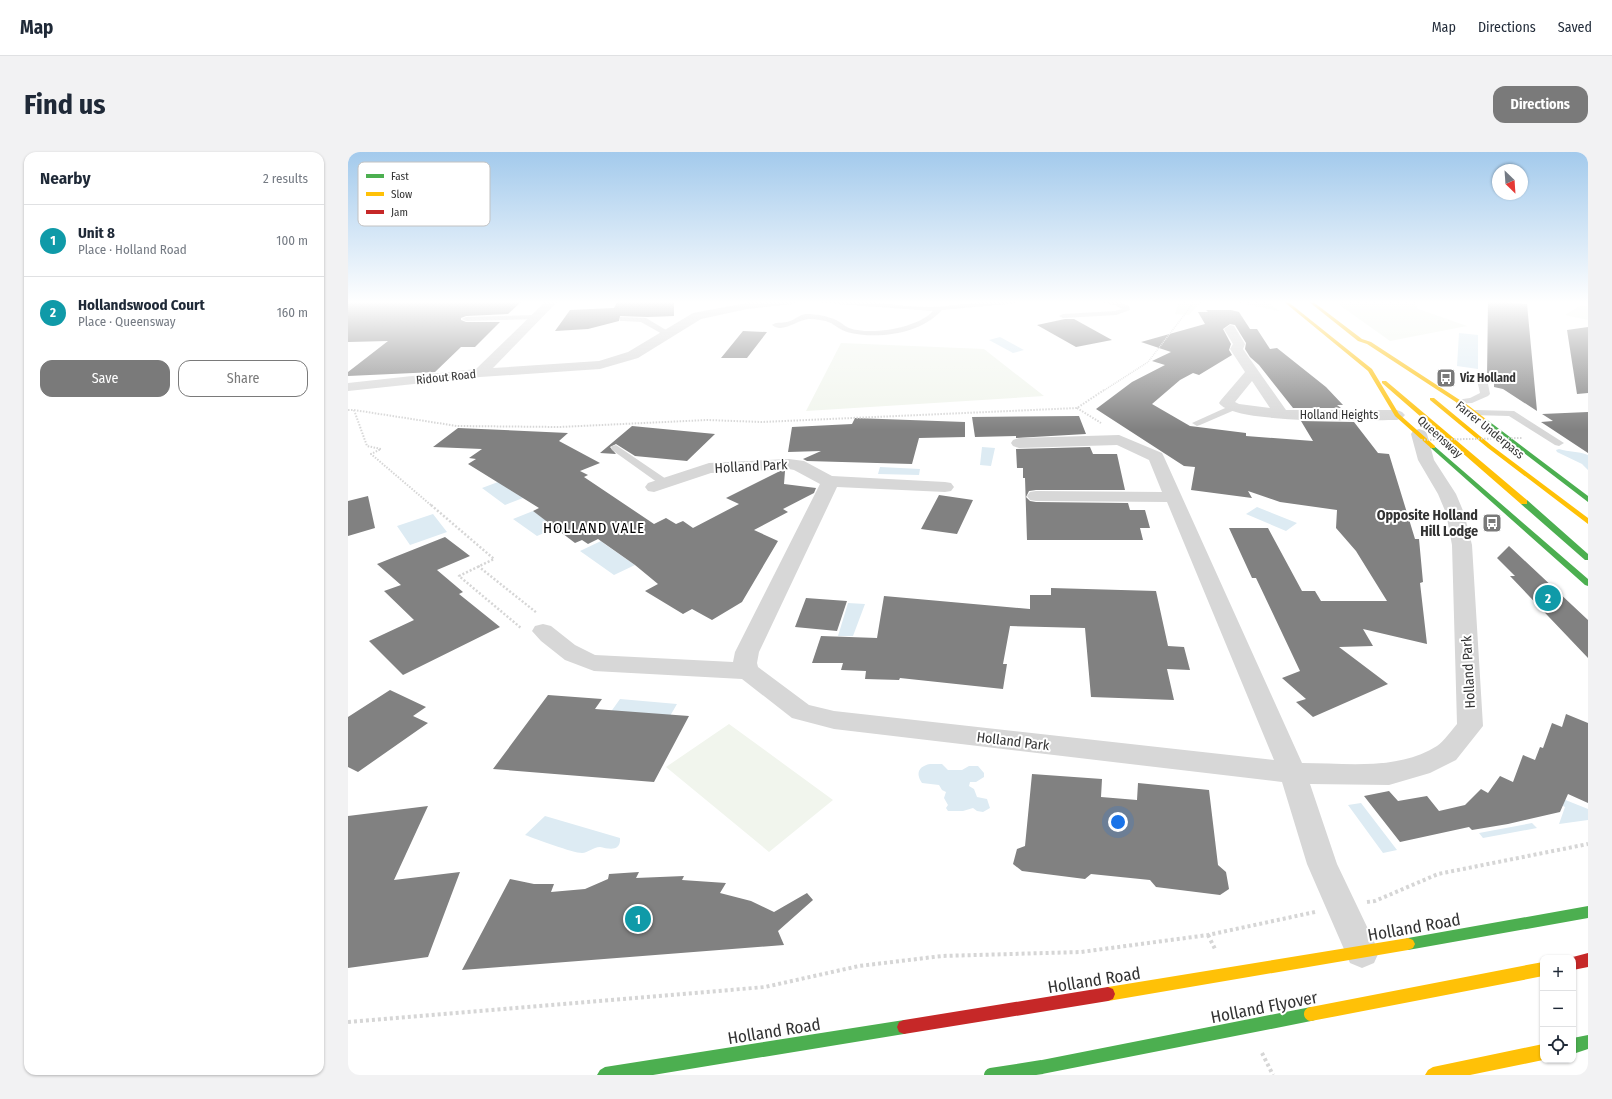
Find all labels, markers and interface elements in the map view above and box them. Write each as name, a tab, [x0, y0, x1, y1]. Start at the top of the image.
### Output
text: Map	[20, 16, 53, 39]
text: Map	[1432, 19, 1456, 36]
text: Directions	[1478, 19, 1536, 36]
text: Saved	[1558, 19, 1592, 36]
button: Directions	[1493, 86, 1588, 123]
text: Find us	[24, 88, 106, 121]
legend	[358, 162, 490, 226]
north arrow	[1492, 164, 1528, 200]
text: Nearby	[40, 168, 91, 189]
text: Fast	[391, 170, 409, 183]
text: 2 results	[263, 171, 308, 186]
text: Slow	[391, 188, 412, 201]
text: Jam	[391, 206, 408, 219]
text: Unit 8	[78, 224, 115, 242]
text: 1	[50, 233, 56, 248]
text: 100 m	[276, 233, 308, 248]
text: Place · Holland Road	[78, 242, 187, 257]
text: Hollandswood Court	[78, 296, 205, 314]
text: 2	[50, 305, 56, 320]
text: 160 m	[277, 305, 308, 320]
text: Place · Queensway	[78, 314, 175, 329]
button: Save	[40, 360, 170, 397]
button: Share	[178, 360, 308, 397]
street label: Ridout Road	[415, 367, 477, 387]
bus stop icon: Viz Holland	[1435, 367, 1457, 389]
place label: Viz Holland	[1459, 371, 1516, 385]
street label: Farrer Underpass	[1453, 398, 1527, 462]
street label: Holland Heights	[1300, 408, 1378, 422]
street label: Queensway	[1415, 413, 1466, 461]
street label: Holland Park	[714, 456, 788, 477]
place label: Opposite Holland Hill Lodge	[1377, 507, 1478, 540]
bus stop icon: Opposite Holland Hill Lodge	[1481, 512, 1503, 534]
district label: HOLLAND VALE	[543, 519, 645, 537]
pin: 2	[1535, 583, 1561, 613]
street label: Holland Park	[1458, 635, 1479, 709]
street label: Holland Park	[976, 729, 1051, 754]
your location	[1108, 812, 1128, 832]
pin: 1	[625, 904, 651, 934]
street label: Holland Road	[1366, 909, 1462, 946]
map controls	[1540, 955, 1576, 1063]
button: +	[1540, 955, 1576, 991]
street label: Holland Road	[1046, 963, 1142, 998]
street label: Holland Flyover	[1209, 987, 1319, 1028]
button: −	[1540, 991, 1576, 1027]
street label: Holland Road	[726, 1014, 822, 1049]
button: locate	[1540, 1027, 1576, 1063]

